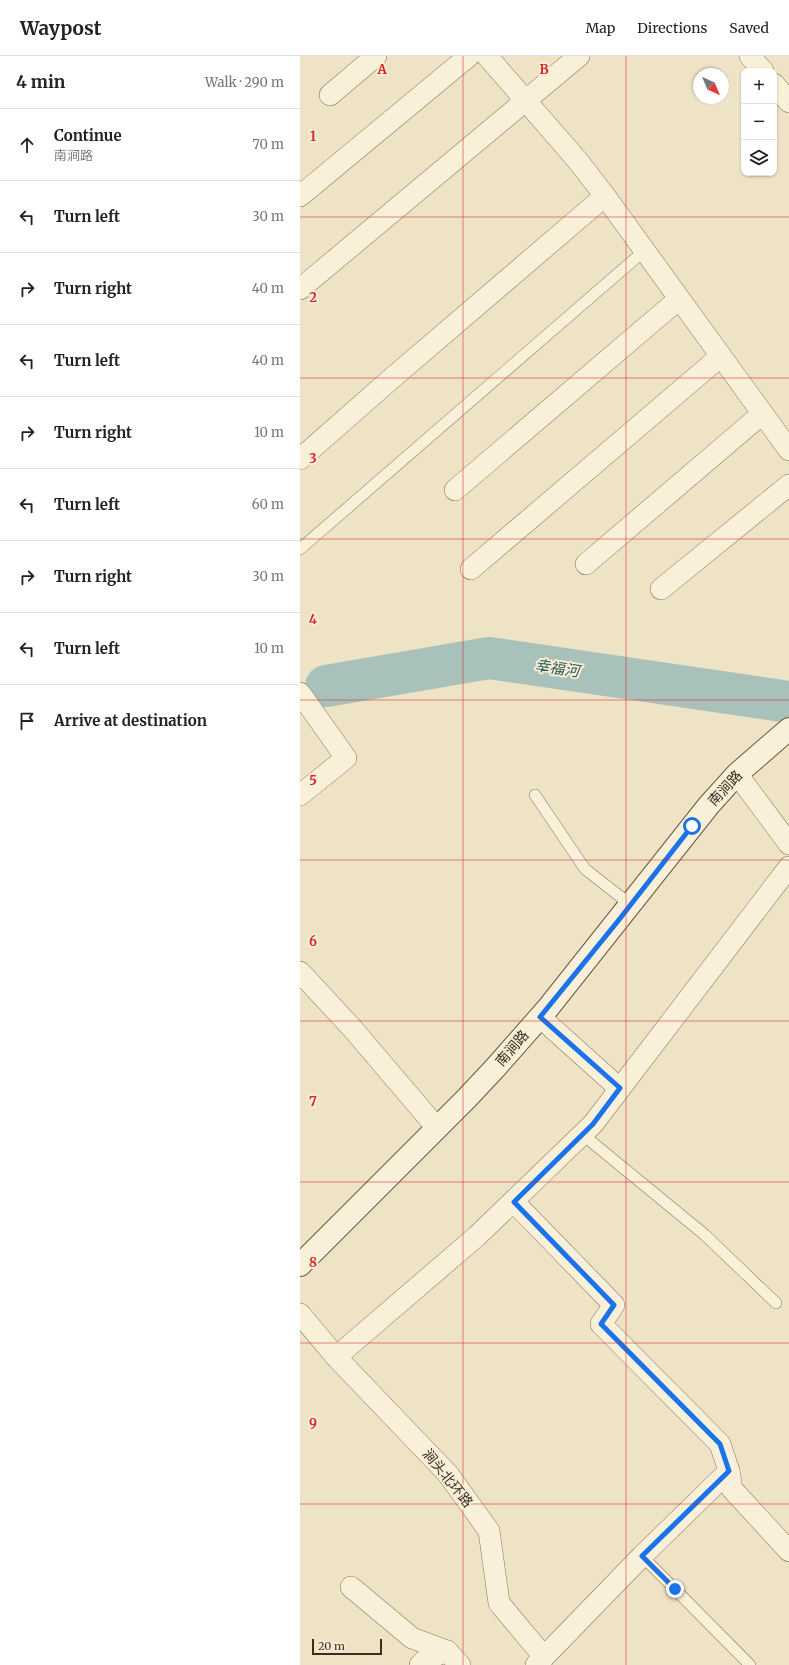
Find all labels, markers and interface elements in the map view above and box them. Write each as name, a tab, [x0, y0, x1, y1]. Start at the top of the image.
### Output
text: Waypost	[20, 16, 101, 40]
text: Map	[585, 19, 615, 37]
text: Directions	[637, 19, 707, 37]
text: Saved	[729, 19, 769, 37]
text: A	[376, 61, 387, 78]
text: B	[539, 61, 549, 78]
north arrow	[693, 68, 729, 104]
map controls	[741, 68, 777, 176]
button: +	[741, 68, 777, 104]
text: 4 min	[16, 71, 65, 93]
text: Walk · 290 m	[205, 74, 284, 91]
button: −	[741, 104, 777, 140]
text: Continue	[54, 126, 122, 145]
text: 1	[310, 128, 316, 145]
icon: ahead	[16, 134, 38, 156]
text: 70 m	[253, 136, 284, 153]
button: layers	[741, 140, 777, 176]
text: 南涧路	[54, 147, 93, 164]
icon: left	[16, 206, 38, 228]
text: Turn left	[54, 207, 120, 226]
text: 30 m	[252, 208, 284, 225]
icon: right	[16, 278, 38, 300]
text: Turn right	[54, 279, 132, 298]
text: 40 m	[252, 280, 284, 297]
text: 2	[309, 289, 317, 306]
icon: left	[16, 350, 38, 372]
text: Turn left	[54, 351, 120, 370]
text: 40 m	[252, 352, 284, 369]
icon: right	[16, 422, 38, 444]
text: Turn right	[54, 423, 132, 442]
text: 10 m	[254, 424, 284, 441]
text: 3	[309, 450, 317, 467]
icon: left	[16, 494, 38, 516]
text: Turn left	[54, 495, 120, 514]
text: 60 m	[252, 496, 284, 513]
icon: right	[16, 566, 38, 588]
text: Turn right	[54, 567, 132, 586]
text: 30 m	[252, 568, 284, 585]
text: 4	[309, 611, 318, 628]
icon: left	[16, 638, 38, 660]
text: Turn left	[54, 639, 120, 658]
text: 10 m	[254, 640, 284, 657]
water label: 幸福河	[533, 655, 584, 681]
icon: arrive	[16, 710, 38, 732]
text: Arrive at destination	[54, 711, 207, 730]
street label: 南涧路	[704, 767, 746, 809]
text: 5	[309, 772, 317, 789]
route start	[683, 817, 701, 835]
text: 6	[309, 933, 317, 950]
street label: 南涧路	[491, 1026, 533, 1070]
text: 7	[309, 1093, 317, 1110]
text: 8	[309, 1254, 317, 1271]
text: 9	[309, 1415, 317, 1432]
street label: 涧头北环路	[419, 1445, 477, 1511]
route end	[666, 1580, 684, 1598]
scale bar	[312, 1637, 382, 1656]
text: 20 m	[318, 1639, 345, 1653]

